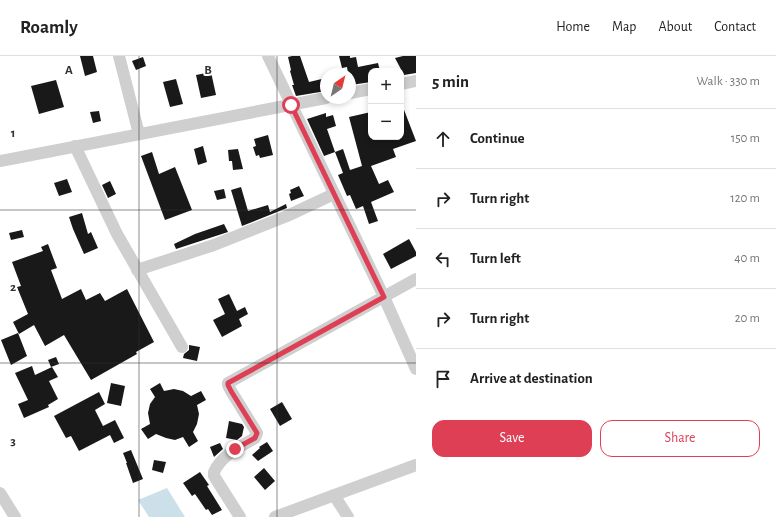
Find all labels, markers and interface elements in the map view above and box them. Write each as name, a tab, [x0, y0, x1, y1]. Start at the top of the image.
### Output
text: Roamly	[20, 18, 78, 37]
text: Home	[556, 20, 590, 34]
text: Map	[612, 20, 636, 34]
text: About	[658, 20, 692, 34]
text: Contact	[714, 20, 756, 34]
text: A	[65, 64, 73, 77]
text: B	[204, 64, 212, 77]
north arrow	[320, 68, 356, 104]
map controls	[368, 68, 404, 140]
button: +	[368, 68, 404, 104]
text: 5 min	[432, 73, 469, 90]
text: Walk · 330 m	[697, 75, 760, 88]
route start	[282, 96, 300, 114]
button: −	[368, 104, 404, 140]
text: 1	[11, 127, 15, 140]
icon: ahead	[432, 128, 454, 150]
text: Continue	[470, 131, 525, 146]
text: 150 m	[731, 132, 760, 145]
icon: right	[432, 188, 454, 210]
text: Turn right	[470, 191, 529, 206]
text: 120 m	[730, 192, 760, 205]
icon: left	[432, 248, 454, 270]
text: Turn left	[470, 251, 521, 266]
text: 40 m	[734, 252, 760, 265]
text: 2	[10, 281, 16, 294]
icon: right	[432, 308, 454, 330]
text: Turn right	[470, 311, 529, 326]
text: 20 m	[735, 312, 760, 325]
icon: arrive	[432, 368, 454, 390]
text: Arrive at destination	[470, 371, 593, 386]
button: Save	[432, 420, 592, 457]
button: Share	[600, 420, 760, 457]
text: 3	[10, 435, 16, 448]
route end	[226, 440, 244, 458]

